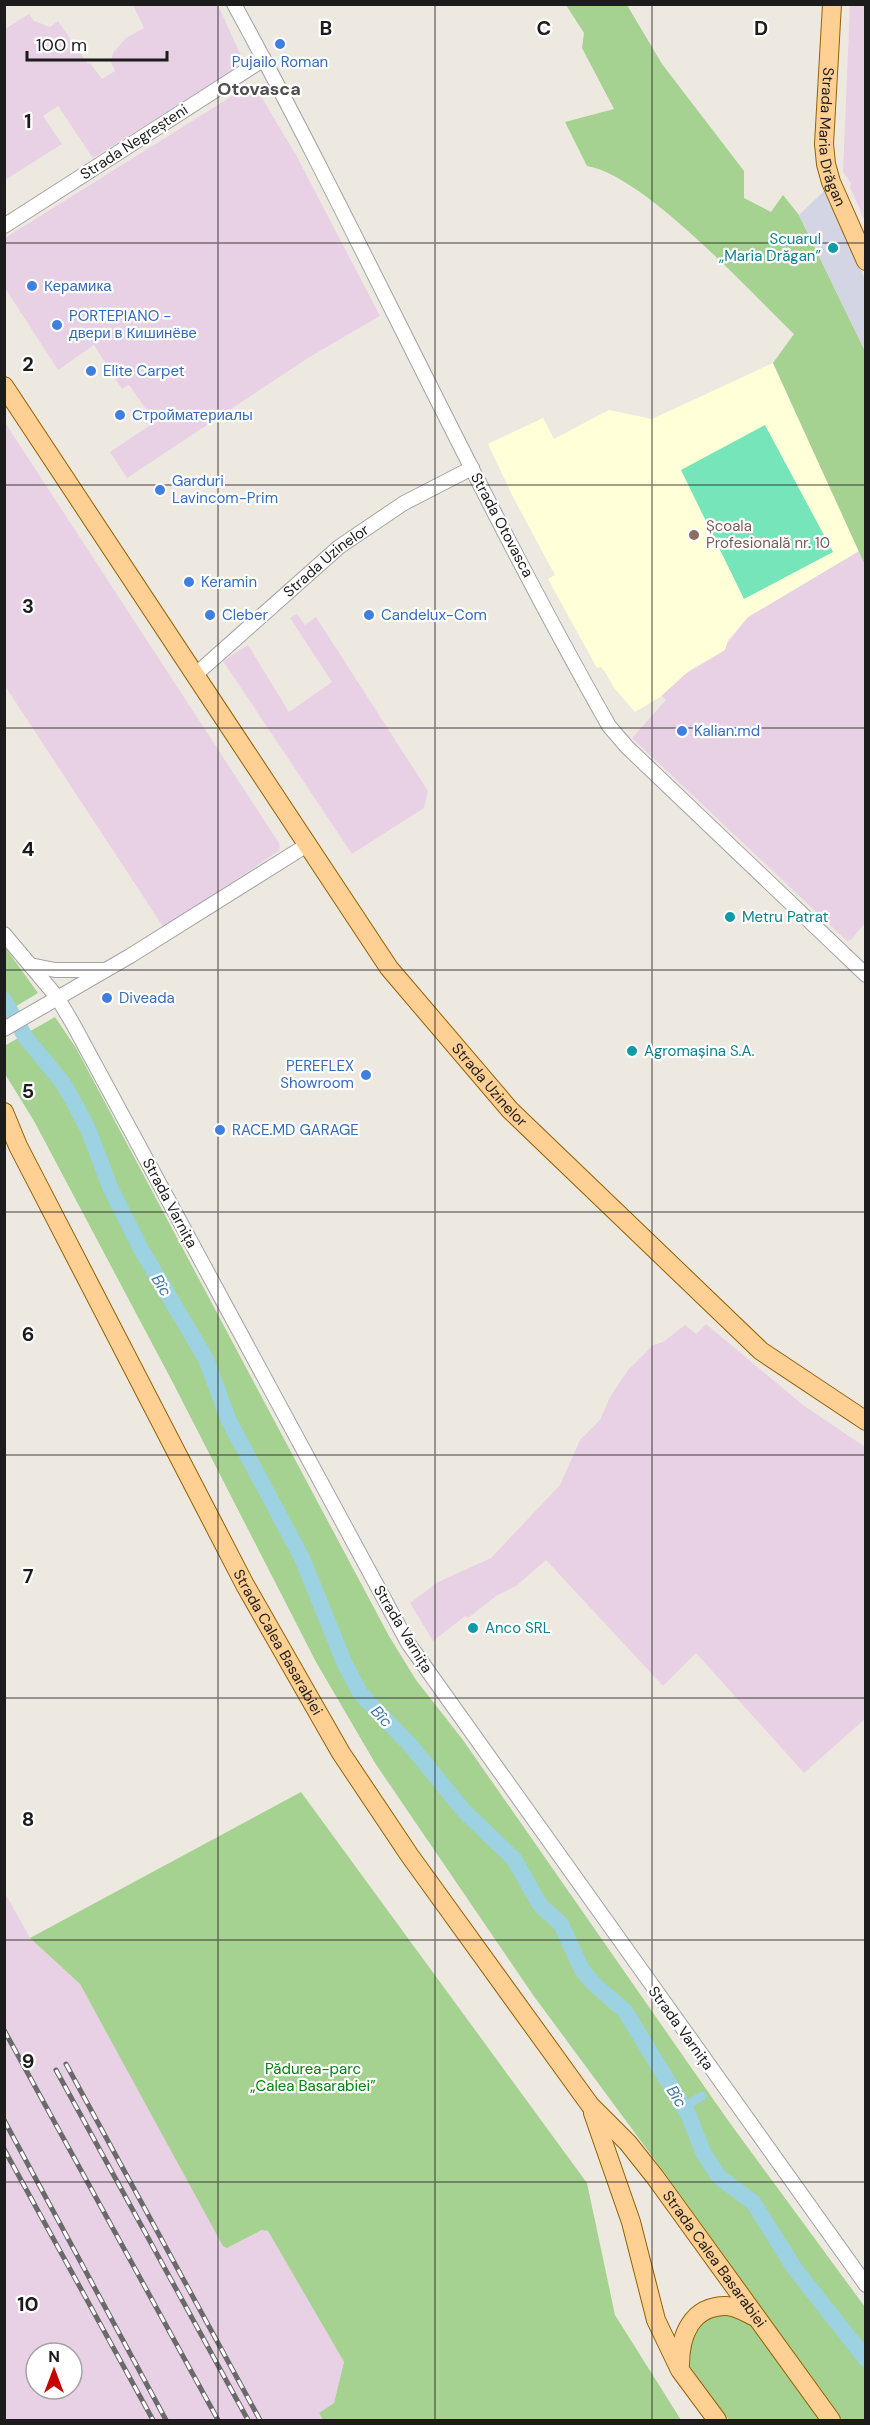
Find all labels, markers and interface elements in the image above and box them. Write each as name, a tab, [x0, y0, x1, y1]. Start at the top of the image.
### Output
text: B	[320, 15, 332, 41]
text: C	[537, 15, 551, 41]
text: D	[754, 15, 768, 41]
scale bar	[27, 24, 166, 62]
text: 100 m	[36, 33, 87, 57]
marker: Pujailo Roman	[273, 37, 287, 51]
place label: Pujailo Roman	[232, 52, 328, 72]
street label: Strada Maria Drăgan	[814, 67, 851, 209]
district label: Otovasca	[217, 77, 301, 101]
street label: Strada Negreșteni	[76, 100, 192, 184]
text: 1	[24, 108, 32, 134]
place label: Scuarul „Maria Drăgan”	[719, 229, 821, 266]
marker: Scuarul „Maria Drăgan”	[826, 241, 840, 255]
place label: Керамика	[44, 276, 112, 296]
marker: Керамика	[25, 279, 39, 293]
place label: PORTEPIANO - двери в Кишинёве	[69, 306, 197, 343]
marker: PORTEPIANO - двери в Кишинёве	[50, 318, 64, 332]
text: 2	[22, 351, 34, 377]
place label: Elite Carpet	[103, 361, 185, 381]
marker: Elite Carpet	[84, 364, 98, 378]
place label: Стройматериалы	[132, 405, 253, 425]
marker: Стройматериалы	[113, 408, 127, 422]
street label: Strada Otovasca	[466, 469, 538, 581]
place label: Garduri Lavincom-Prim	[172, 471, 278, 508]
marker: Garduri Lavincom-Prim	[153, 483, 167, 497]
place label: Școala Profesională nr. 10	[706, 516, 830, 553]
street label: Strada Uzinelor	[279, 519, 373, 602]
marker: Școala Profesională nr. 10	[687, 528, 701, 542]
place label: Keramin	[201, 572, 257, 592]
marker: Keramin	[182, 575, 196, 589]
text: 3	[22, 593, 34, 619]
place label: Cleber	[222, 605, 269, 625]
place label: Candelux-Com	[381, 605, 487, 625]
marker: Cleber	[203, 608, 217, 622]
marker: Candelux-Com	[362, 608, 376, 622]
place label: Kalian.md	[694, 721, 760, 741]
marker: Kalian.md	[675, 724, 689, 738]
text: 4	[22, 836, 35, 862]
place label: Metru Patrat	[742, 907, 829, 927]
marker: Metru Patrat	[723, 910, 737, 924]
place label: Diveada	[119, 988, 175, 1008]
marker: Diveada	[100, 991, 114, 1005]
street label: Strada Uzinelor	[447, 1039, 532, 1132]
place label: Agromașina S.A.	[644, 1041, 755, 1061]
marker: Agromașina S.A.	[625, 1044, 639, 1058]
place label: PEREFLEX Showroom	[280, 1056, 354, 1093]
marker: PEREFLEX Showroom	[359, 1068, 373, 1082]
text: 5	[22, 1078, 34, 1104]
place label: RACE.MD GARAGE	[232, 1120, 359, 1140]
marker: RACE.MD GARAGE	[213, 1123, 227, 1137]
street label: Strada Varnița	[138, 1155, 202, 1251]
water label: Bîc	[147, 1270, 176, 1300]
text: 6	[22, 1321, 34, 1347]
text: 7	[23, 1563, 34, 1589]
street label: Strada Calea Basarabiei	[229, 1566, 327, 1719]
street label: Strada Varnița	[369, 1581, 437, 1677]
place label: Anco SRL	[485, 1618, 551, 1638]
marker: Anco SRL	[466, 1621, 480, 1635]
water label: Bîc	[366, 1701, 397, 1732]
text: 8	[22, 1806, 34, 1832]
street label: Strada Varnița	[644, 1982, 718, 2074]
text: 9	[22, 2048, 34, 2074]
park label: Pădurea-parc „Calea Basarabiei”	[250, 2059, 376, 2096]
water label: Bîc	[662, 2081, 691, 2111]
street label: Strada Calea Basarabiei	[658, 2186, 771, 2331]
text: 10	[17, 2291, 39, 2317]
north arrow	[24, 2341, 84, 2401]
text: N	[48, 2346, 60, 2367]

